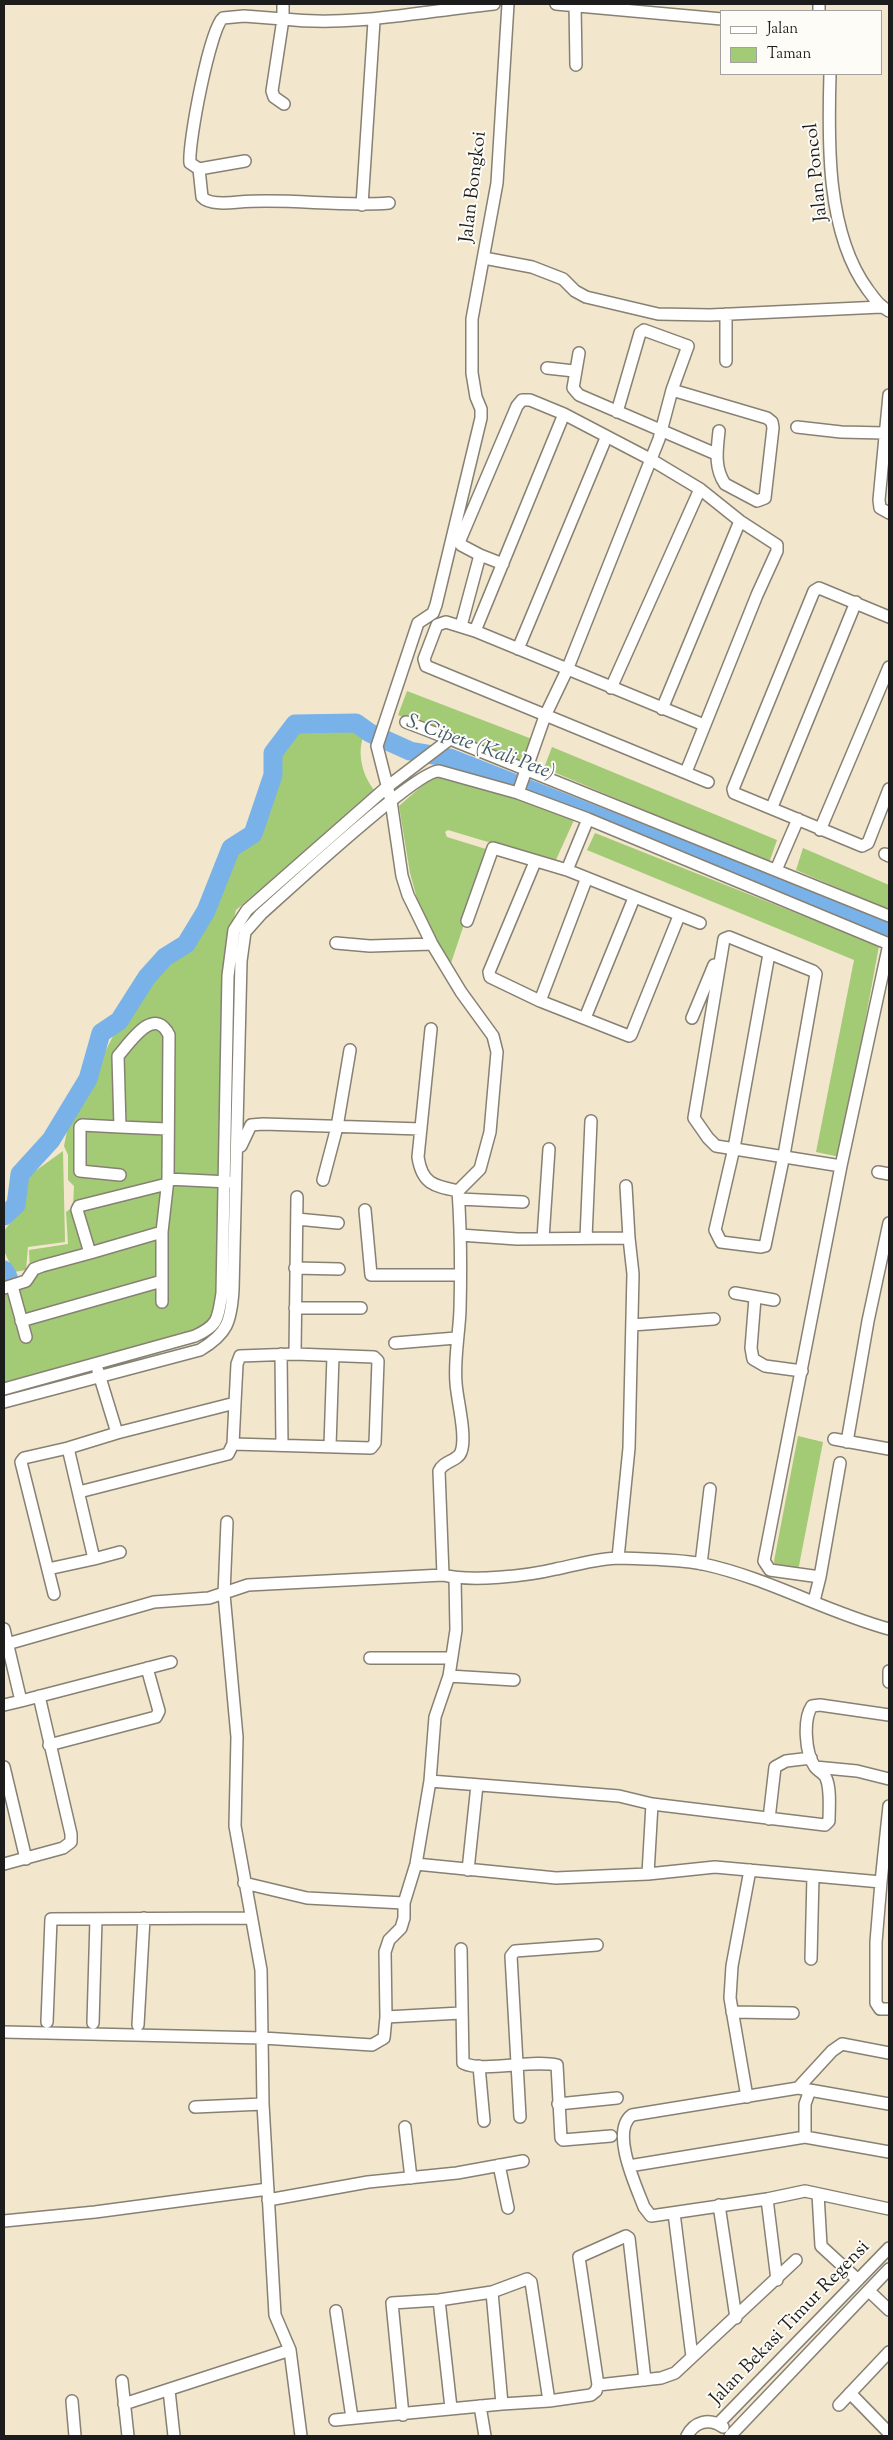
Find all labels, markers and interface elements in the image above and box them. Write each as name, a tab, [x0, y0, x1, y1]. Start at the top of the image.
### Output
legend	[720, 10, 883, 75]
text: Jalan	[767, 19, 798, 40]
text: Taman	[767, 44, 811, 65]
street label: Jalan Poncol	[801, 122, 835, 222]
street label: Jalan Bongkoi	[457, 130, 493, 244]
water label: S. Cipete (Kali Pete)	[403, 711, 557, 787]
street label: Jalan Bekasi Timur Regensi	[706, 2237, 876, 2411]

